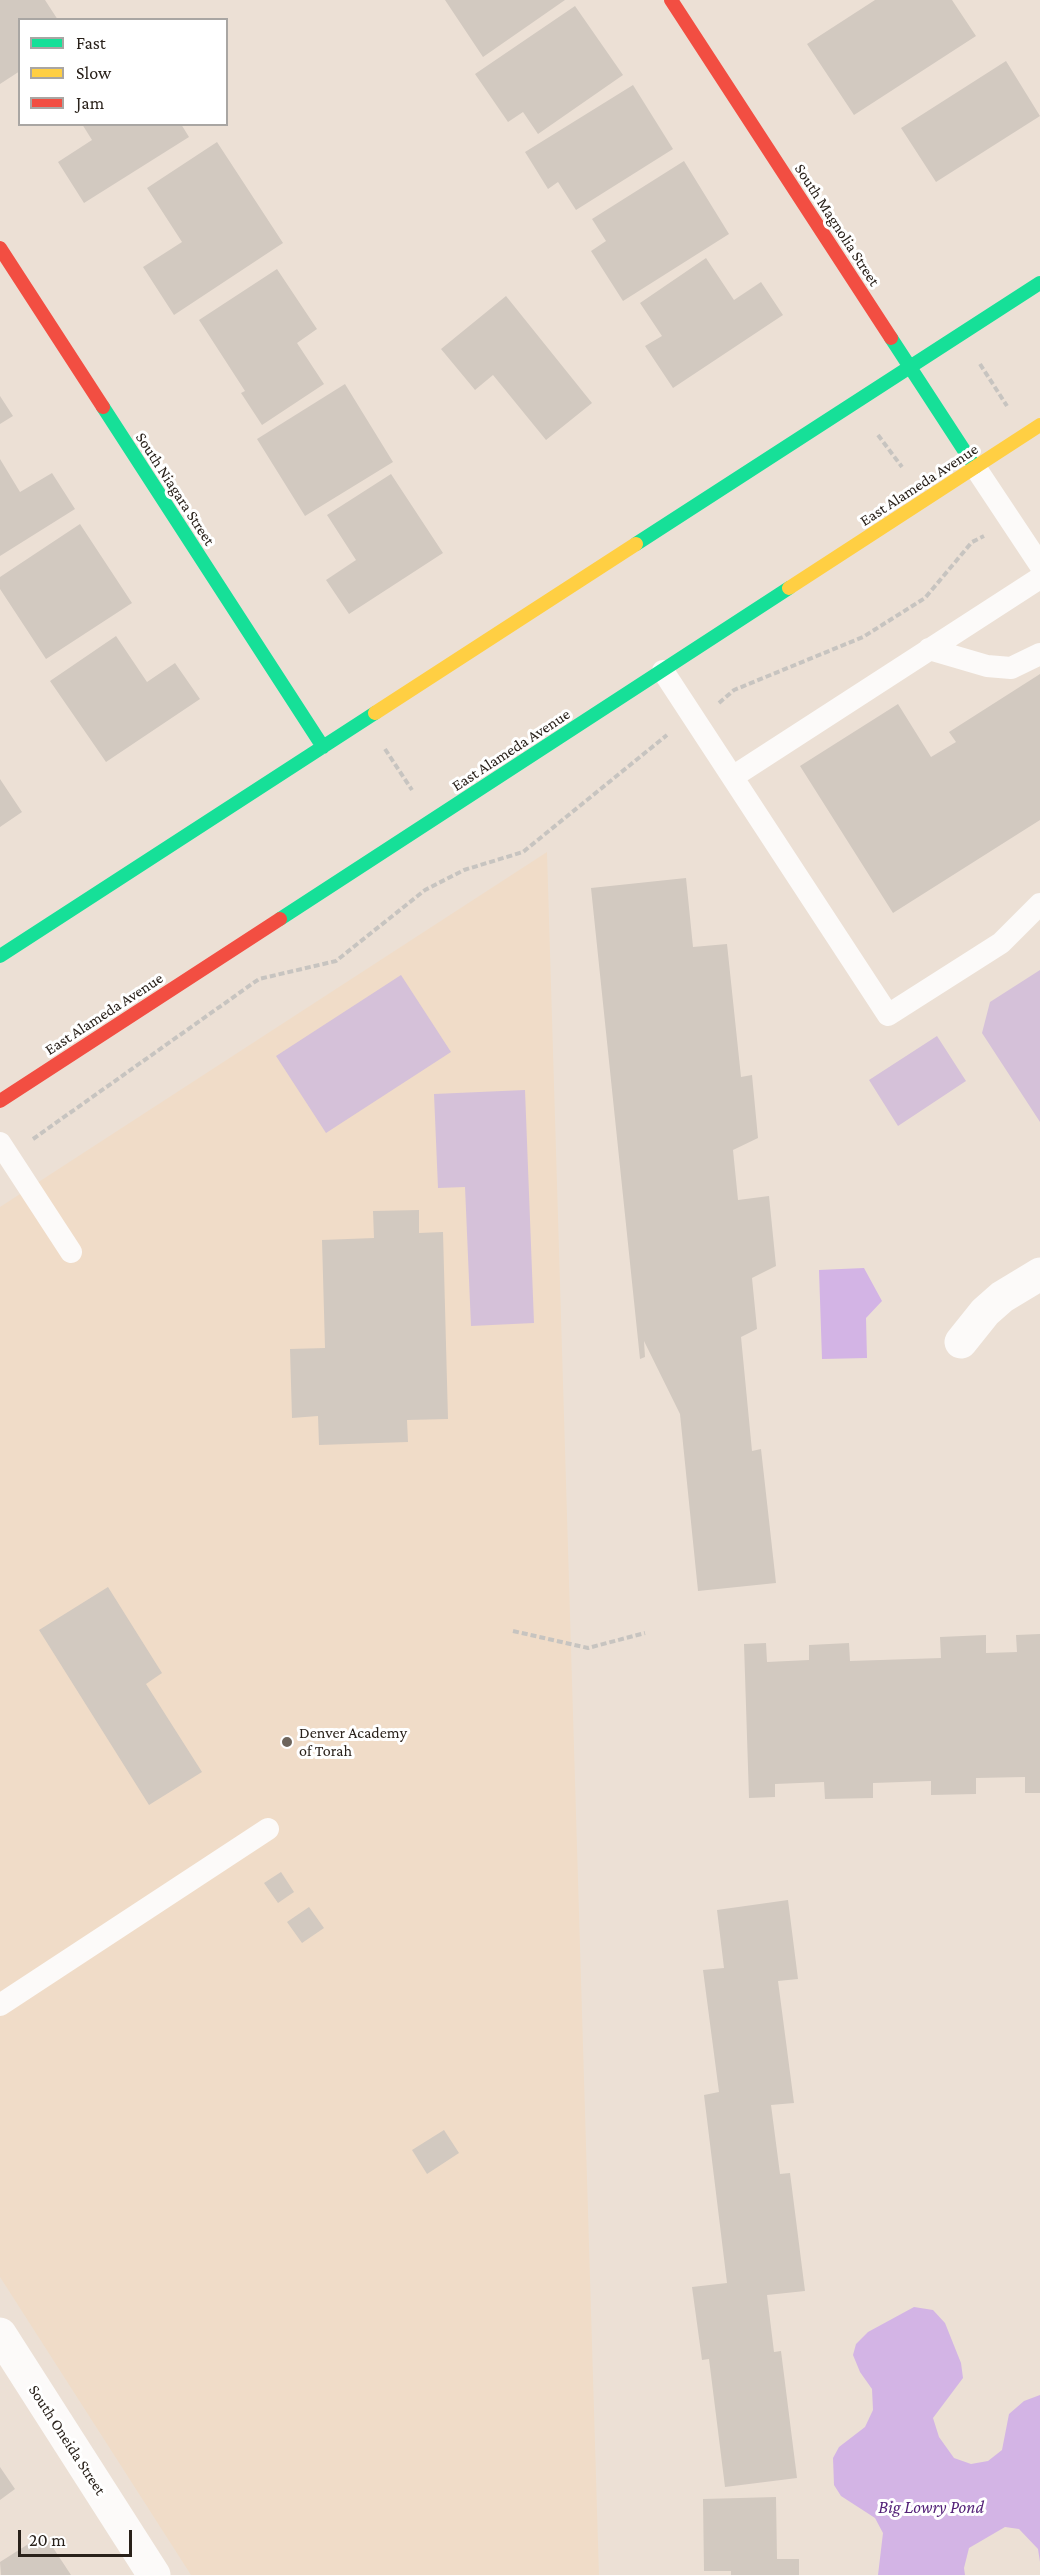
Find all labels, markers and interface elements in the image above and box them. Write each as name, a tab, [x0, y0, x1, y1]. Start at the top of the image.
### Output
legend	[18, 18, 228, 126]
text: Fast	[76, 33, 106, 53]
text: Slow	[76, 63, 111, 83]
text: Jam	[76, 93, 104, 113]
street label: South Magnolia Street	[790, 160, 884, 290]
street label: South Niagara Street	[131, 429, 219, 549]
street label: East Alameda Avenue	[856, 440, 982, 530]
street label: East Alameda Avenue	[448, 705, 574, 795]
street label: East Alameda Avenue	[41, 969, 167, 1059]
place label: Denver Academy of Torah	[299, 1723, 407, 1761]
marker: Denver Academy of Torah	[280, 1735, 294, 1749]
street label: South Oneida Street	[24, 2381, 110, 2499]
water label: Big Lowry Pond	[878, 2496, 984, 2518]
scale bar	[21, 2518, 135, 2556]
text: 20 m	[29, 2530, 66, 2550]

